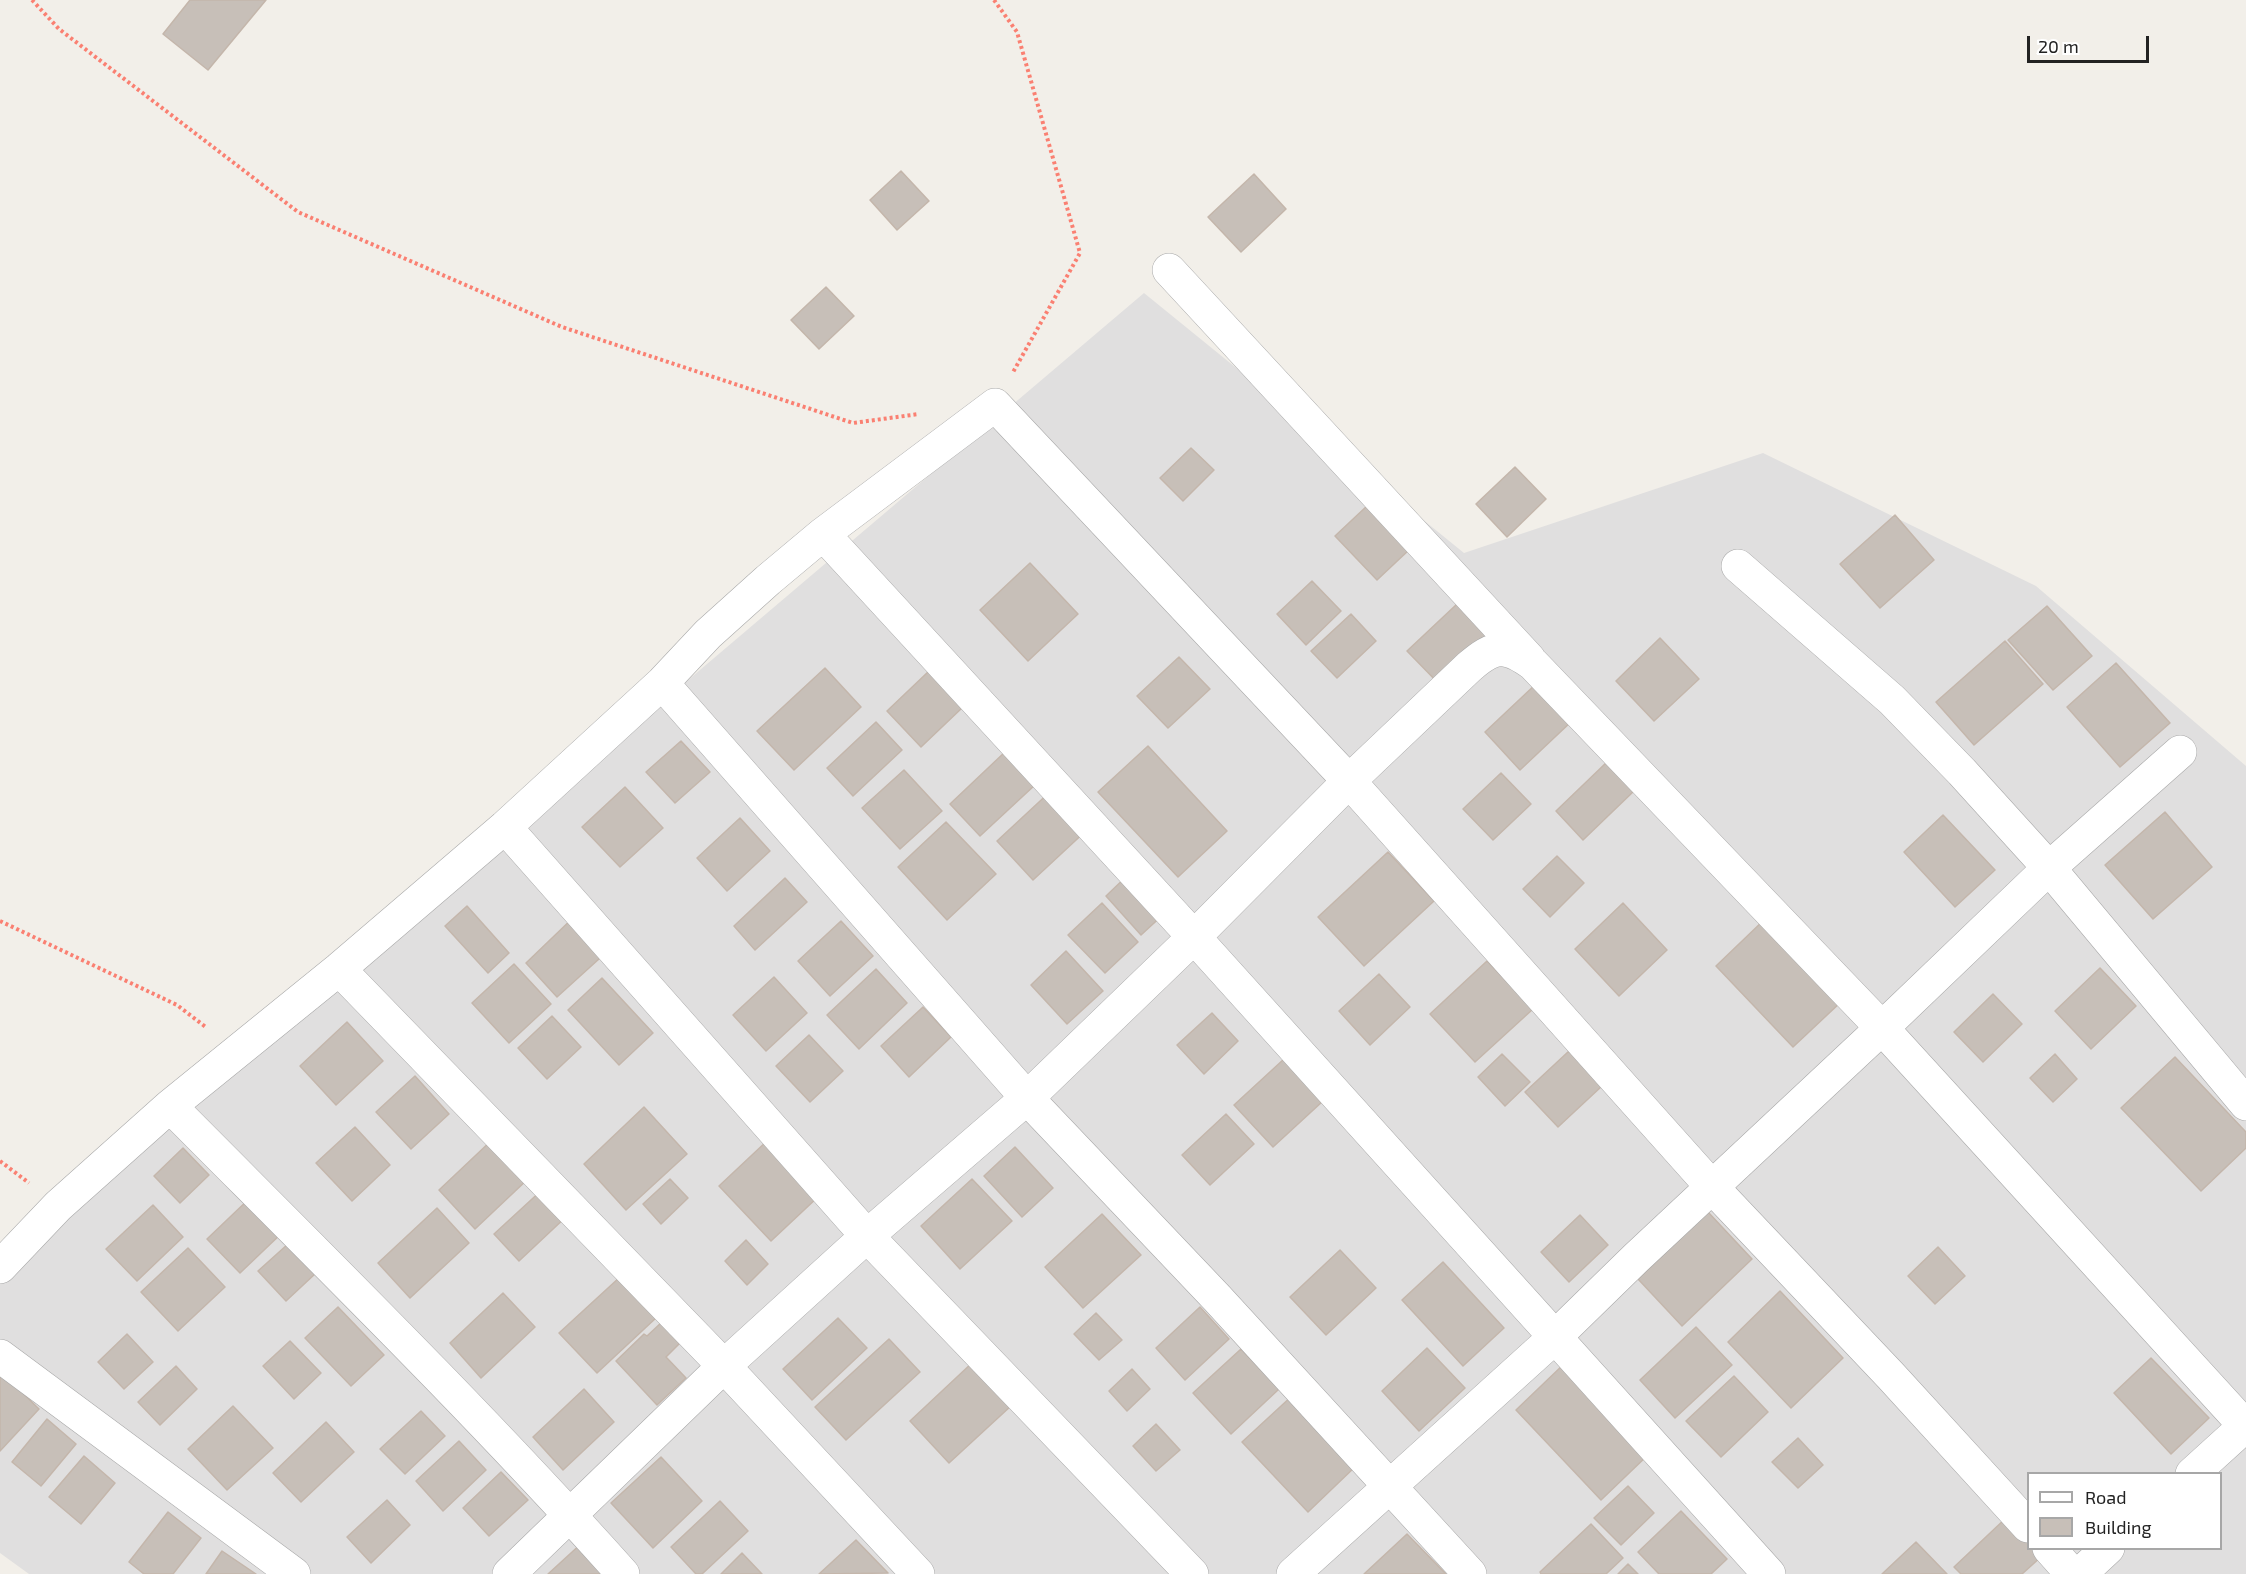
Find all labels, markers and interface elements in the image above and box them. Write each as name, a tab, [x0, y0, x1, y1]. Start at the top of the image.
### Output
scale bar	[2030, 24, 2152, 62]
text: 20 m	[2038, 35, 2079, 57]
legend	[2027, 1472, 2222, 1550]
text: Road	[2085, 1486, 2126, 1508]
text: Building	[2085, 1516, 2152, 1538]

